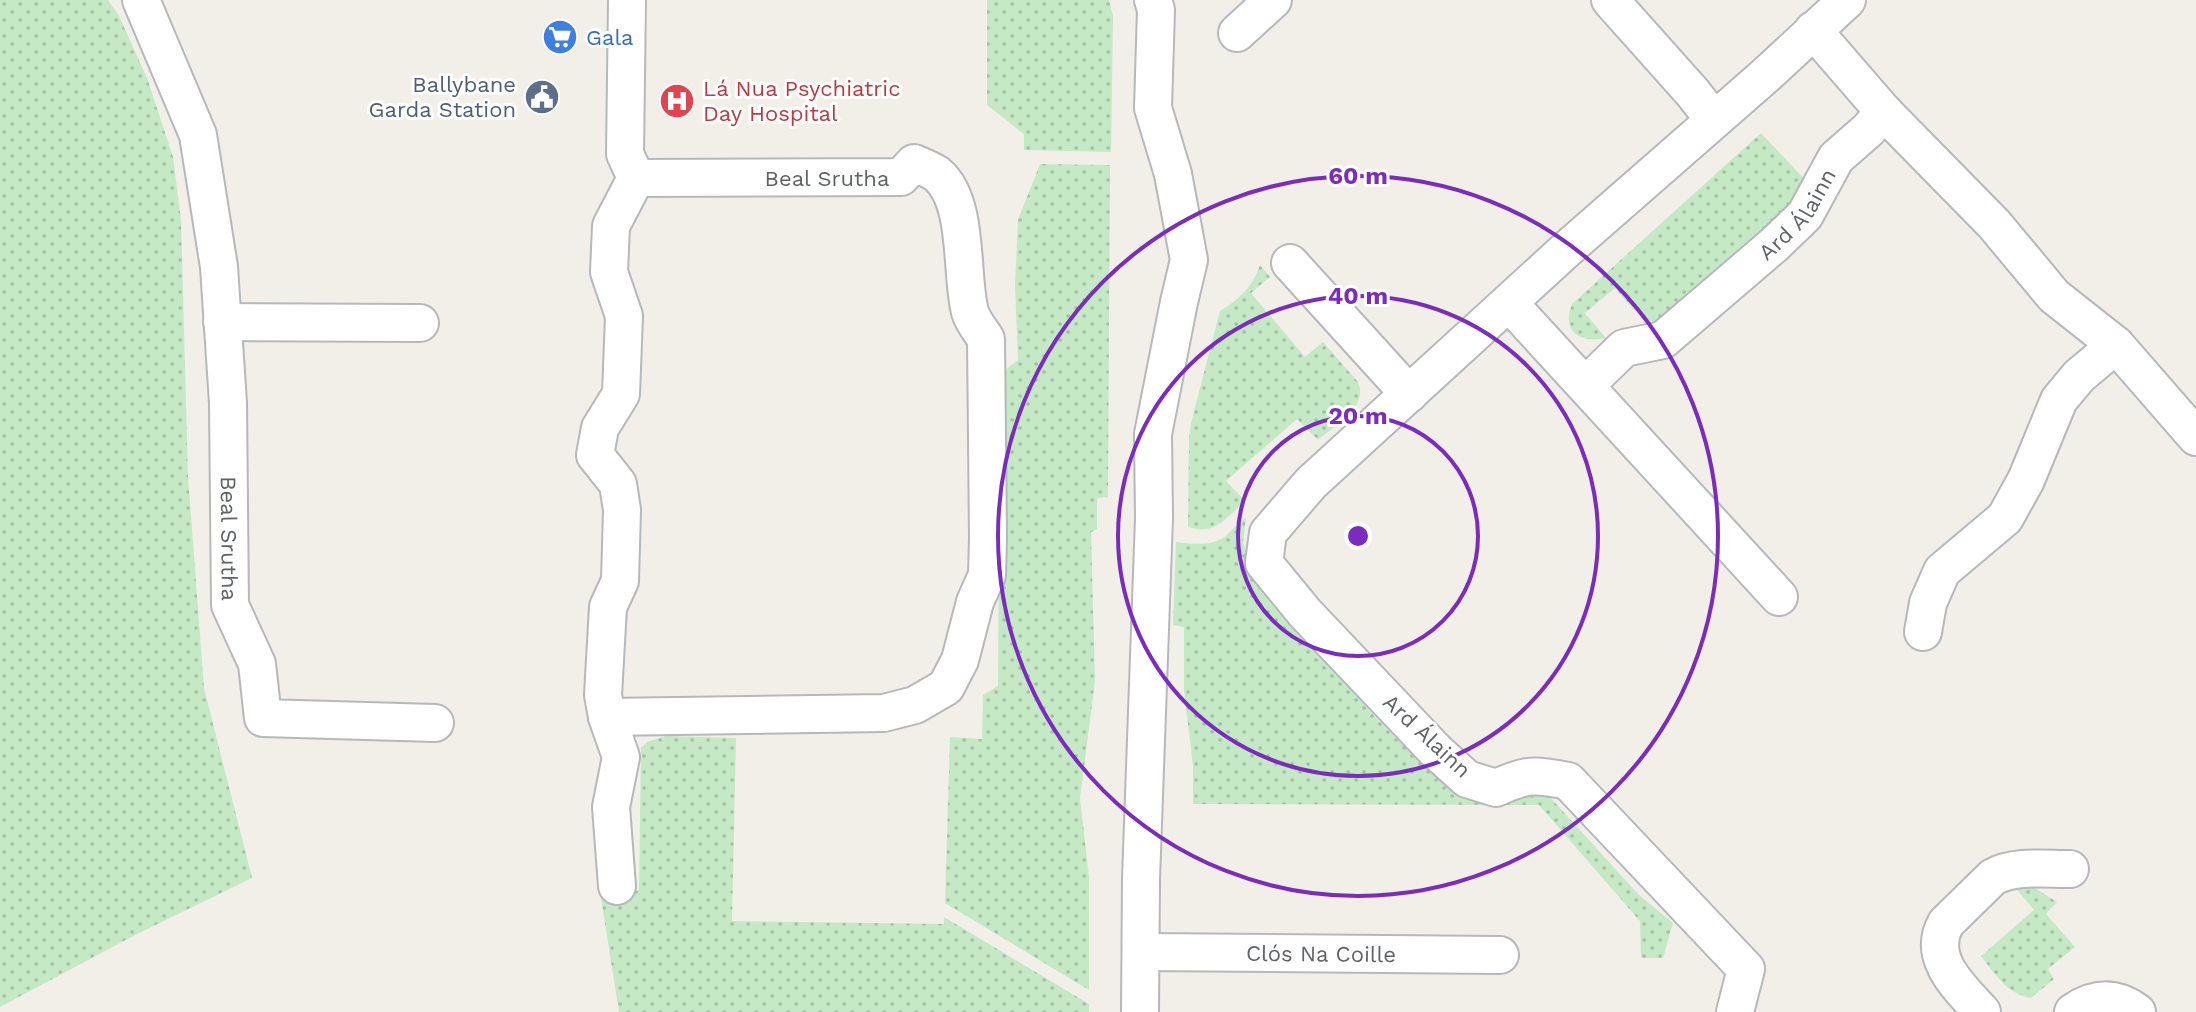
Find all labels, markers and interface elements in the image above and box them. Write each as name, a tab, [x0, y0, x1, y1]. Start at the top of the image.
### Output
supermarket icon: Gala	[541, 18, 579, 56]
place label: Gala	[586, 25, 634, 50]
place label: Ballybane Garda Station	[369, 72, 516, 122]
place label: Lá Nua Psychiatric Day Hospital	[703, 76, 900, 126]
public building icon: Ballybane Garda Station	[523, 78, 561, 116]
hospital icon: Lá Nua Psychiatric Day Hospital	[658, 82, 696, 120]
text: 60 m	[1328, 162, 1388, 190]
street label: Ard Álainn	[1754, 164, 1840, 265]
street label: Beal Srutha	[765, 166, 889, 191]
text: 40 m	[1328, 282, 1388, 310]
text: 20 m	[1328, 402, 1388, 430]
street label: Beal Srutha	[216, 476, 242, 601]
centre of rings	[1344, 522, 1372, 550]
street label: Ard Álainn	[1378, 689, 1476, 783]
street label: Clós Na Coille	[1246, 940, 1396, 967]

